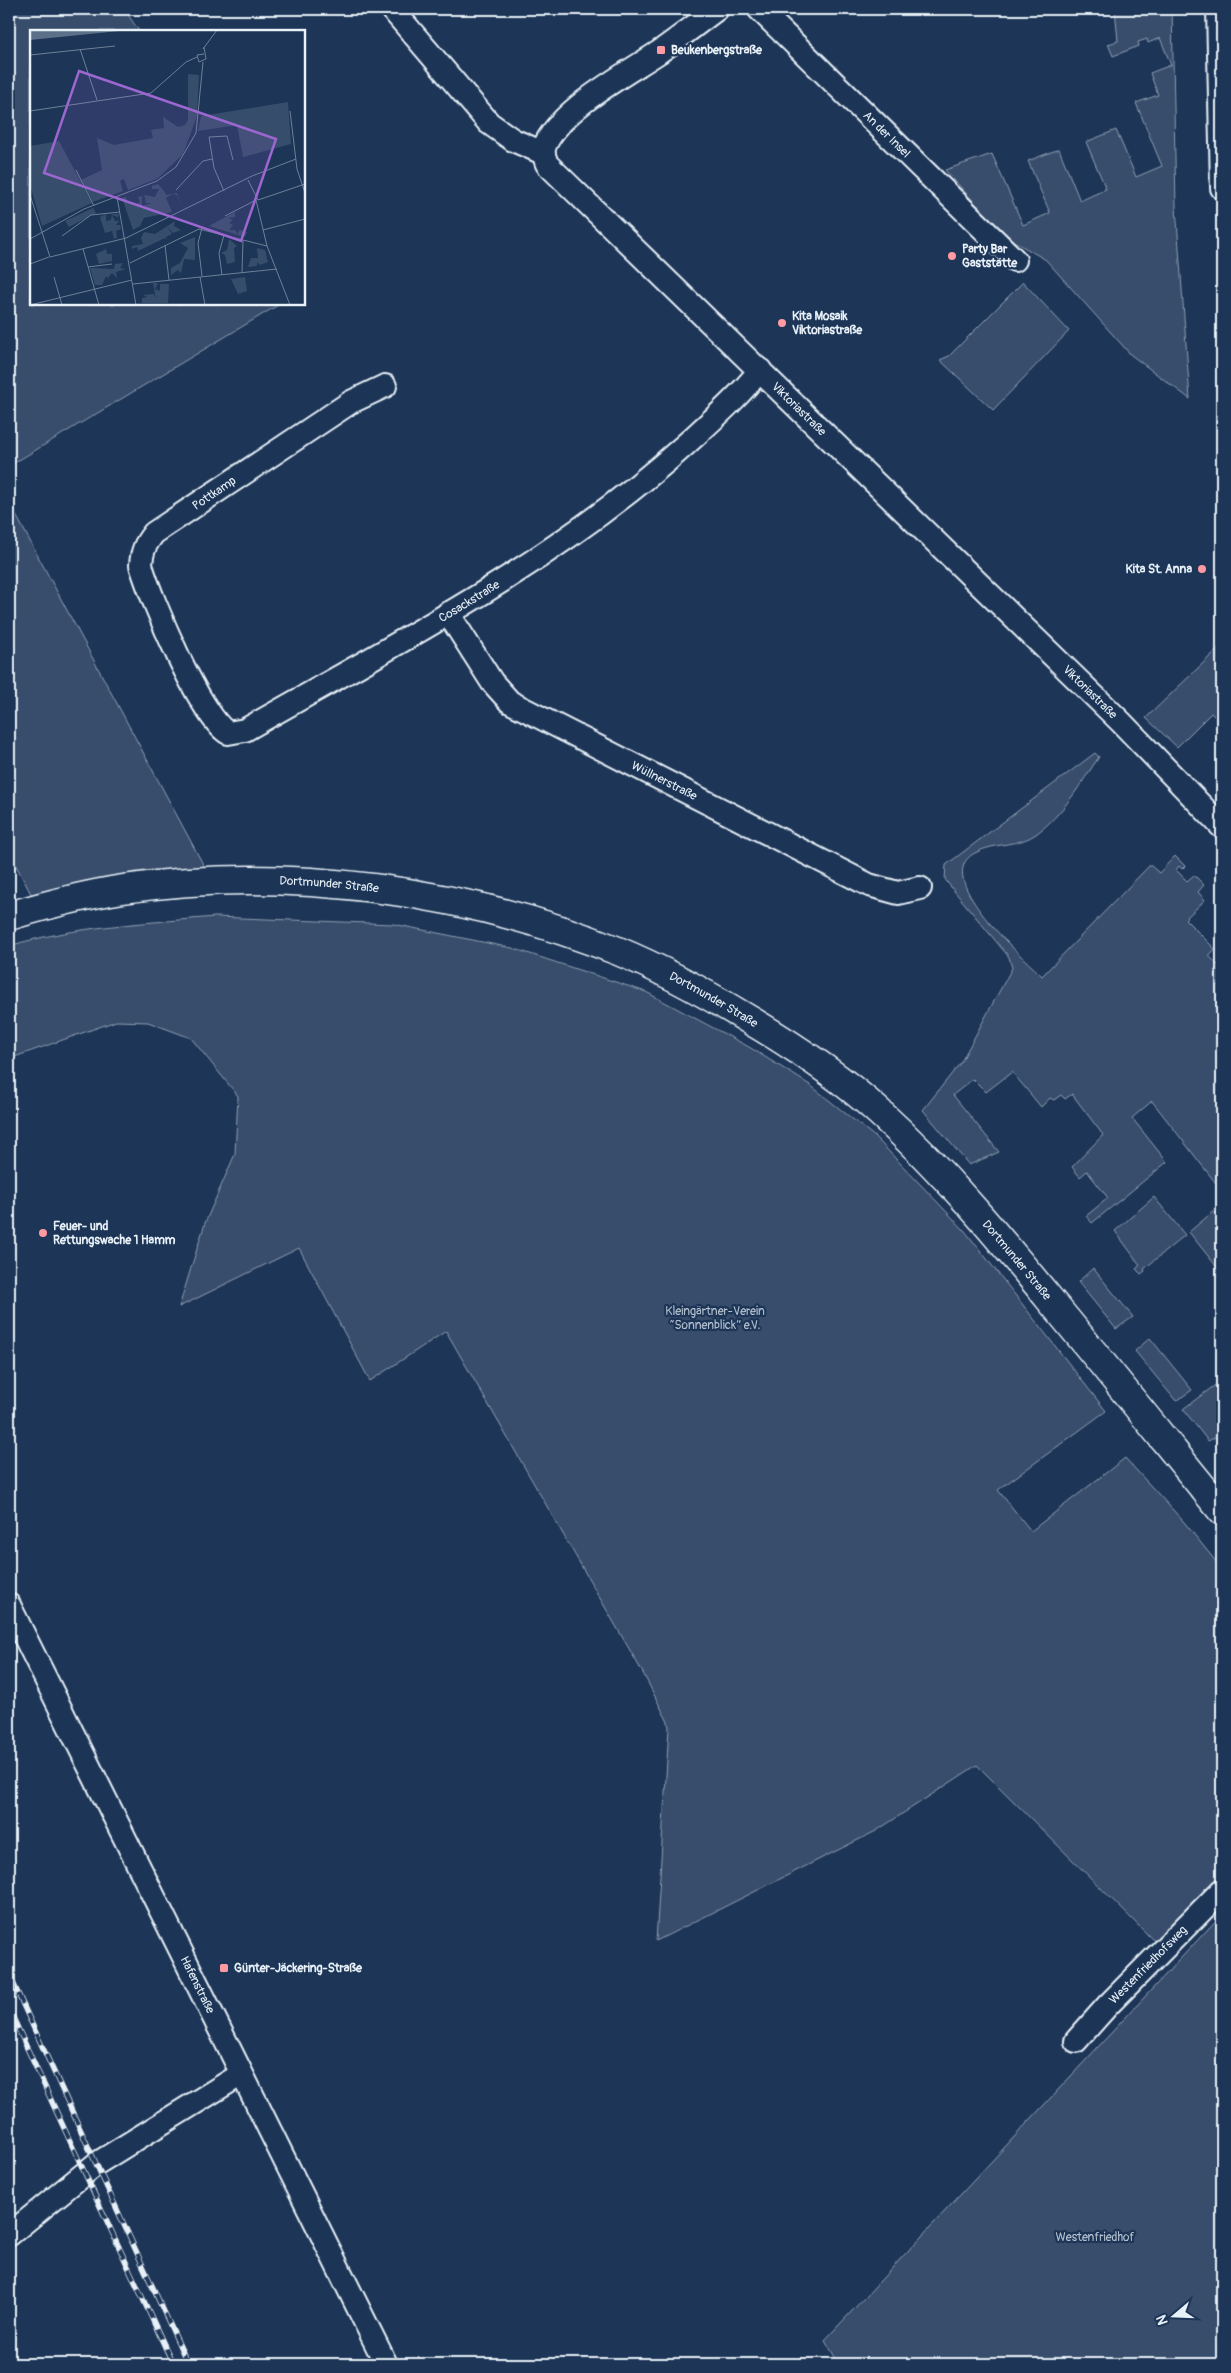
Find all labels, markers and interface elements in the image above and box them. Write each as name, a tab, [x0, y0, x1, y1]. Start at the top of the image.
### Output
inset map	[30, 30, 305, 305]
place label: Beukenbergstraße	[671, 43, 763, 58]
marker: Beukenbergstraße	[655, 44, 667, 56]
street label: An der Insel	[860, 108, 913, 161]
place label: Party Bar Gaststätte	[962, 242, 1018, 271]
marker: Party Bar Gaststätte	[946, 250, 958, 262]
place label: Kita Mosaik Viktoriastraße	[792, 309, 863, 338]
marker: Kita Mosaik Viktoriastraße	[776, 317, 788, 329]
street label: Viktoriastraße	[768, 379, 829, 439]
street label: Pottkamp	[190, 473, 239, 514]
place label: Kita St. Anna	[1126, 562, 1192, 577]
marker: Kita St. Anna	[1196, 563, 1208, 575]
street label: Cosackstraße	[436, 577, 503, 626]
street label: Viktoriastraße	[1059, 662, 1120, 722]
street label: Wüllnerstraße	[629, 758, 700, 804]
street label: Dortmunder Straße	[279, 873, 380, 897]
street label: Dortmunder Straße	[667, 969, 761, 1031]
street label: Dortmunder Straße	[979, 1217, 1054, 1303]
place label: Feuer- und Rettungswache 1 Hamm	[53, 1219, 176, 1248]
marker: Feuer- und Rettungswache 1 Hamm	[37, 1227, 49, 1239]
park label: Kleingärtner-Verein “Sonnenblick” e.V.	[665, 1304, 765, 1333]
street label: Westenfriedhofsweg	[1106, 1923, 1190, 2007]
street label: Hafenstraße	[177, 1954, 218, 2016]
place label: Günter-Jäckering-Straße	[234, 1961, 363, 1976]
marker: Günter-Jäckering-Straße	[218, 1962, 230, 1974]
park label: Westenfriedhof	[1056, 2230, 1135, 2245]
north arrow	[1148, 2290, 1198, 2340]
text: N	[1153, 2313, 1172, 2327]

